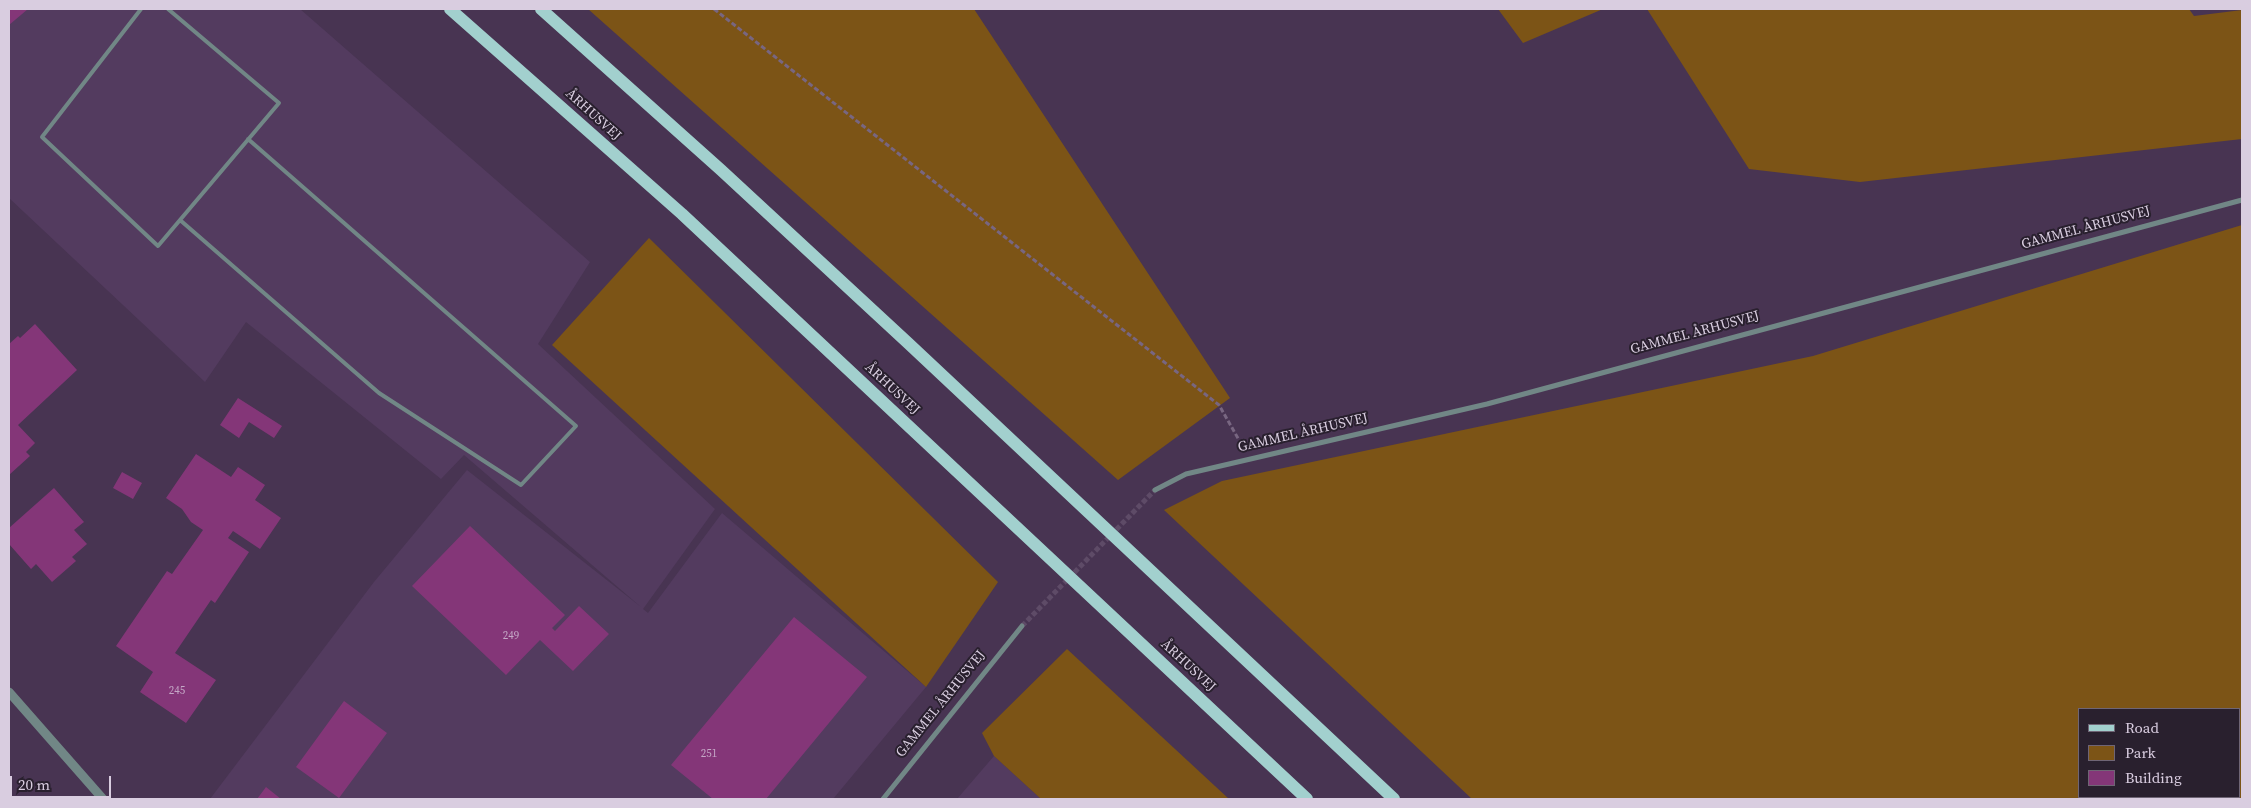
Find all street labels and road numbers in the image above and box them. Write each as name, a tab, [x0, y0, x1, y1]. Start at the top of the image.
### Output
street label: ÅRHUSVEJ	[562, 86, 624, 144]
street label: GAMMEL ÅRHUSVEJ	[2020, 203, 2152, 253]
street label: GAMMEL ÅRHUSVEJ	[1629, 308, 1761, 358]
street label: ÅRHUSVEJ	[861, 359, 923, 419]
street label: GAMMEL ÅRHUSVEJ	[1236, 410, 1370, 456]
street label: ÅRHUSVEJ	[1157, 636, 1219, 696]
street label: GAMMEL ÅRHUSVEJ	[893, 647, 989, 761]

